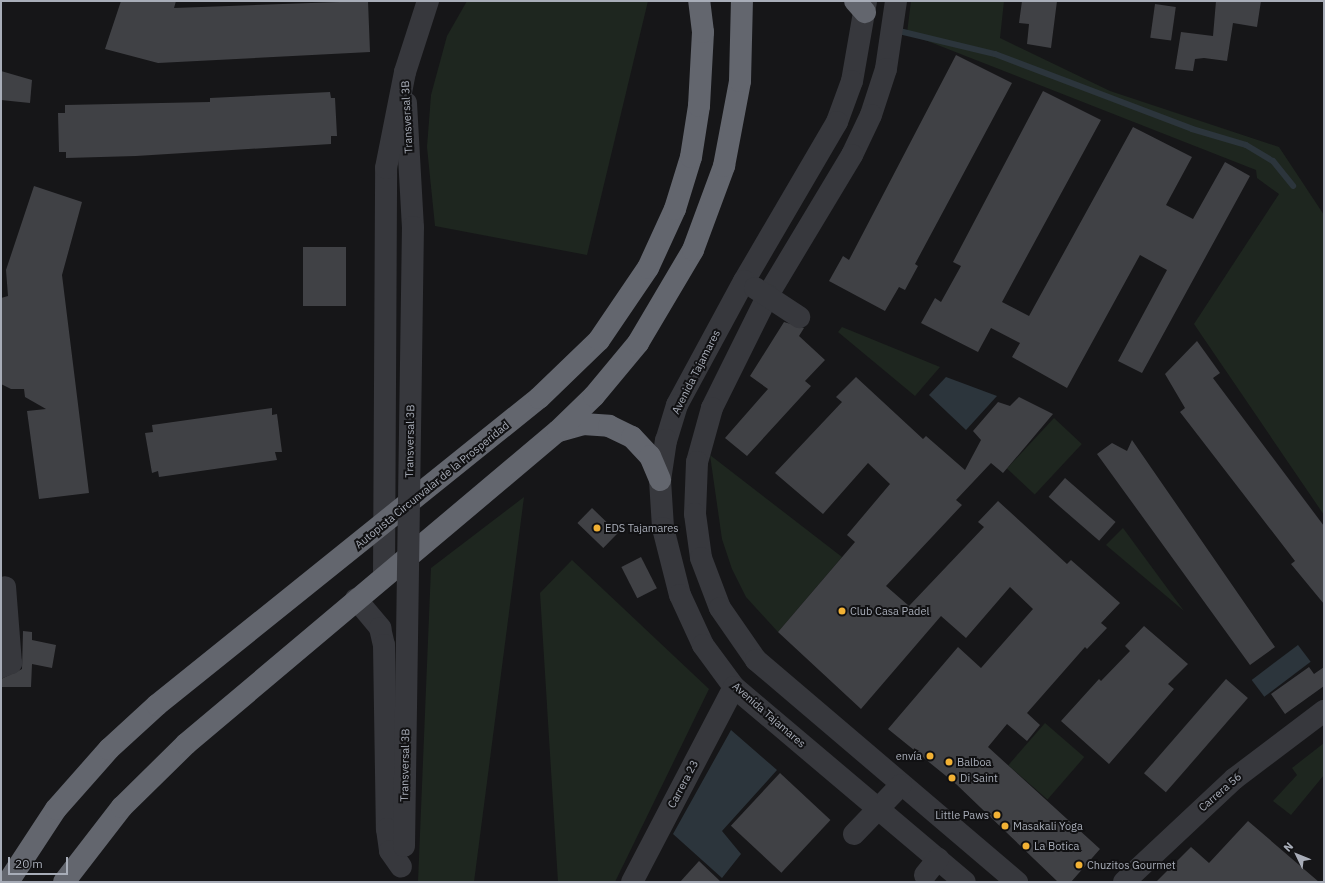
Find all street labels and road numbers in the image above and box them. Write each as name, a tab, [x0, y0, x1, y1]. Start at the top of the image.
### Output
street label: Transversal 3B	[398, 80, 416, 154]
street label: Avenida Tajamares	[669, 328, 723, 416]
street label: Transversal 3B	[403, 404, 417, 478]
street label: Autopista Circunvalar de la Prosperidad	[352, 419, 512, 551]
street label: Avenida Tajamares	[730, 680, 808, 750]
street label: Transversal 3B	[398, 728, 412, 802]
street label: Carrera 23	[665, 758, 701, 810]
street label: Carrera 56	[1196, 770, 1244, 814]

